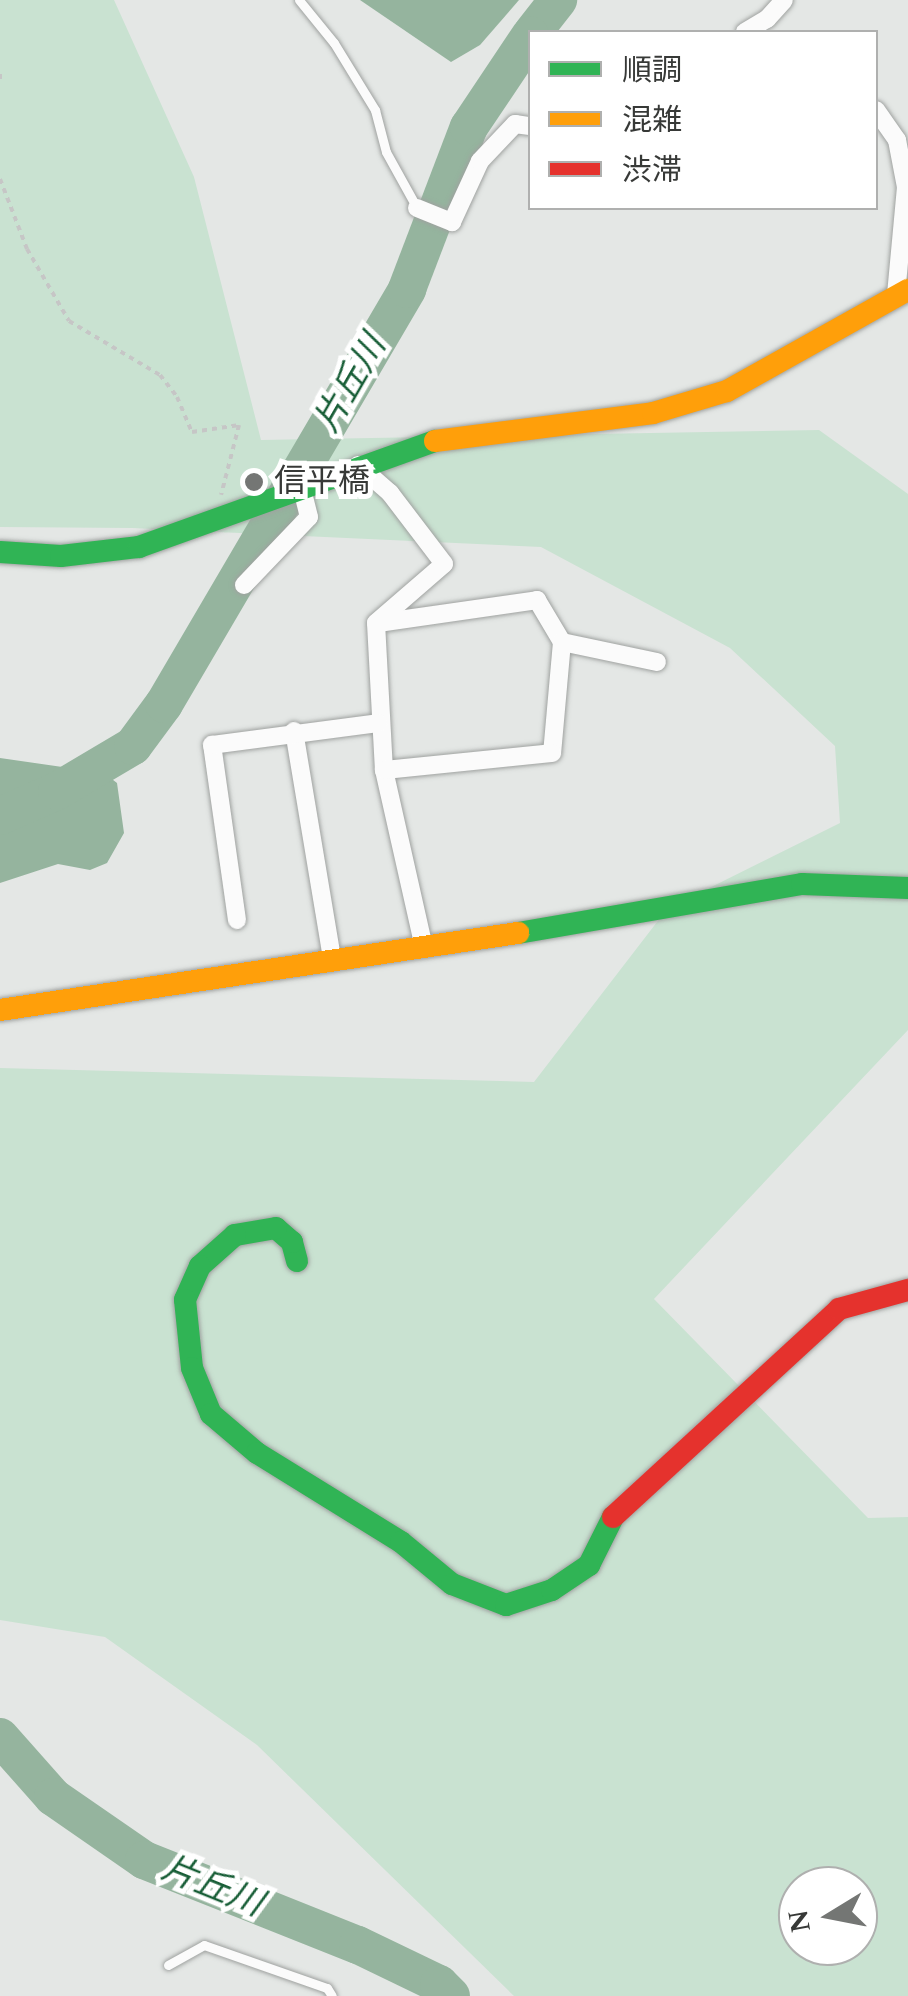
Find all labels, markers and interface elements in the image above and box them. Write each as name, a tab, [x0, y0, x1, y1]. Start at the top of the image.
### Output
legend	[528, 30, 878, 210]
text: 順調	[622, 48, 682, 94]
text: 混雑	[622, 98, 682, 144]
text: 渋滞	[622, 148, 682, 194]
water label: 片丘川	[307, 328, 395, 440]
place label: 信平橋	[274, 463, 370, 501]
marker: 信平橋	[243, 471, 265, 493]
water label: 片丘川	[155, 1848, 269, 1926]
north arrow	[778, 1866, 878, 1966]
text: N	[777, 1906, 823, 1936]

